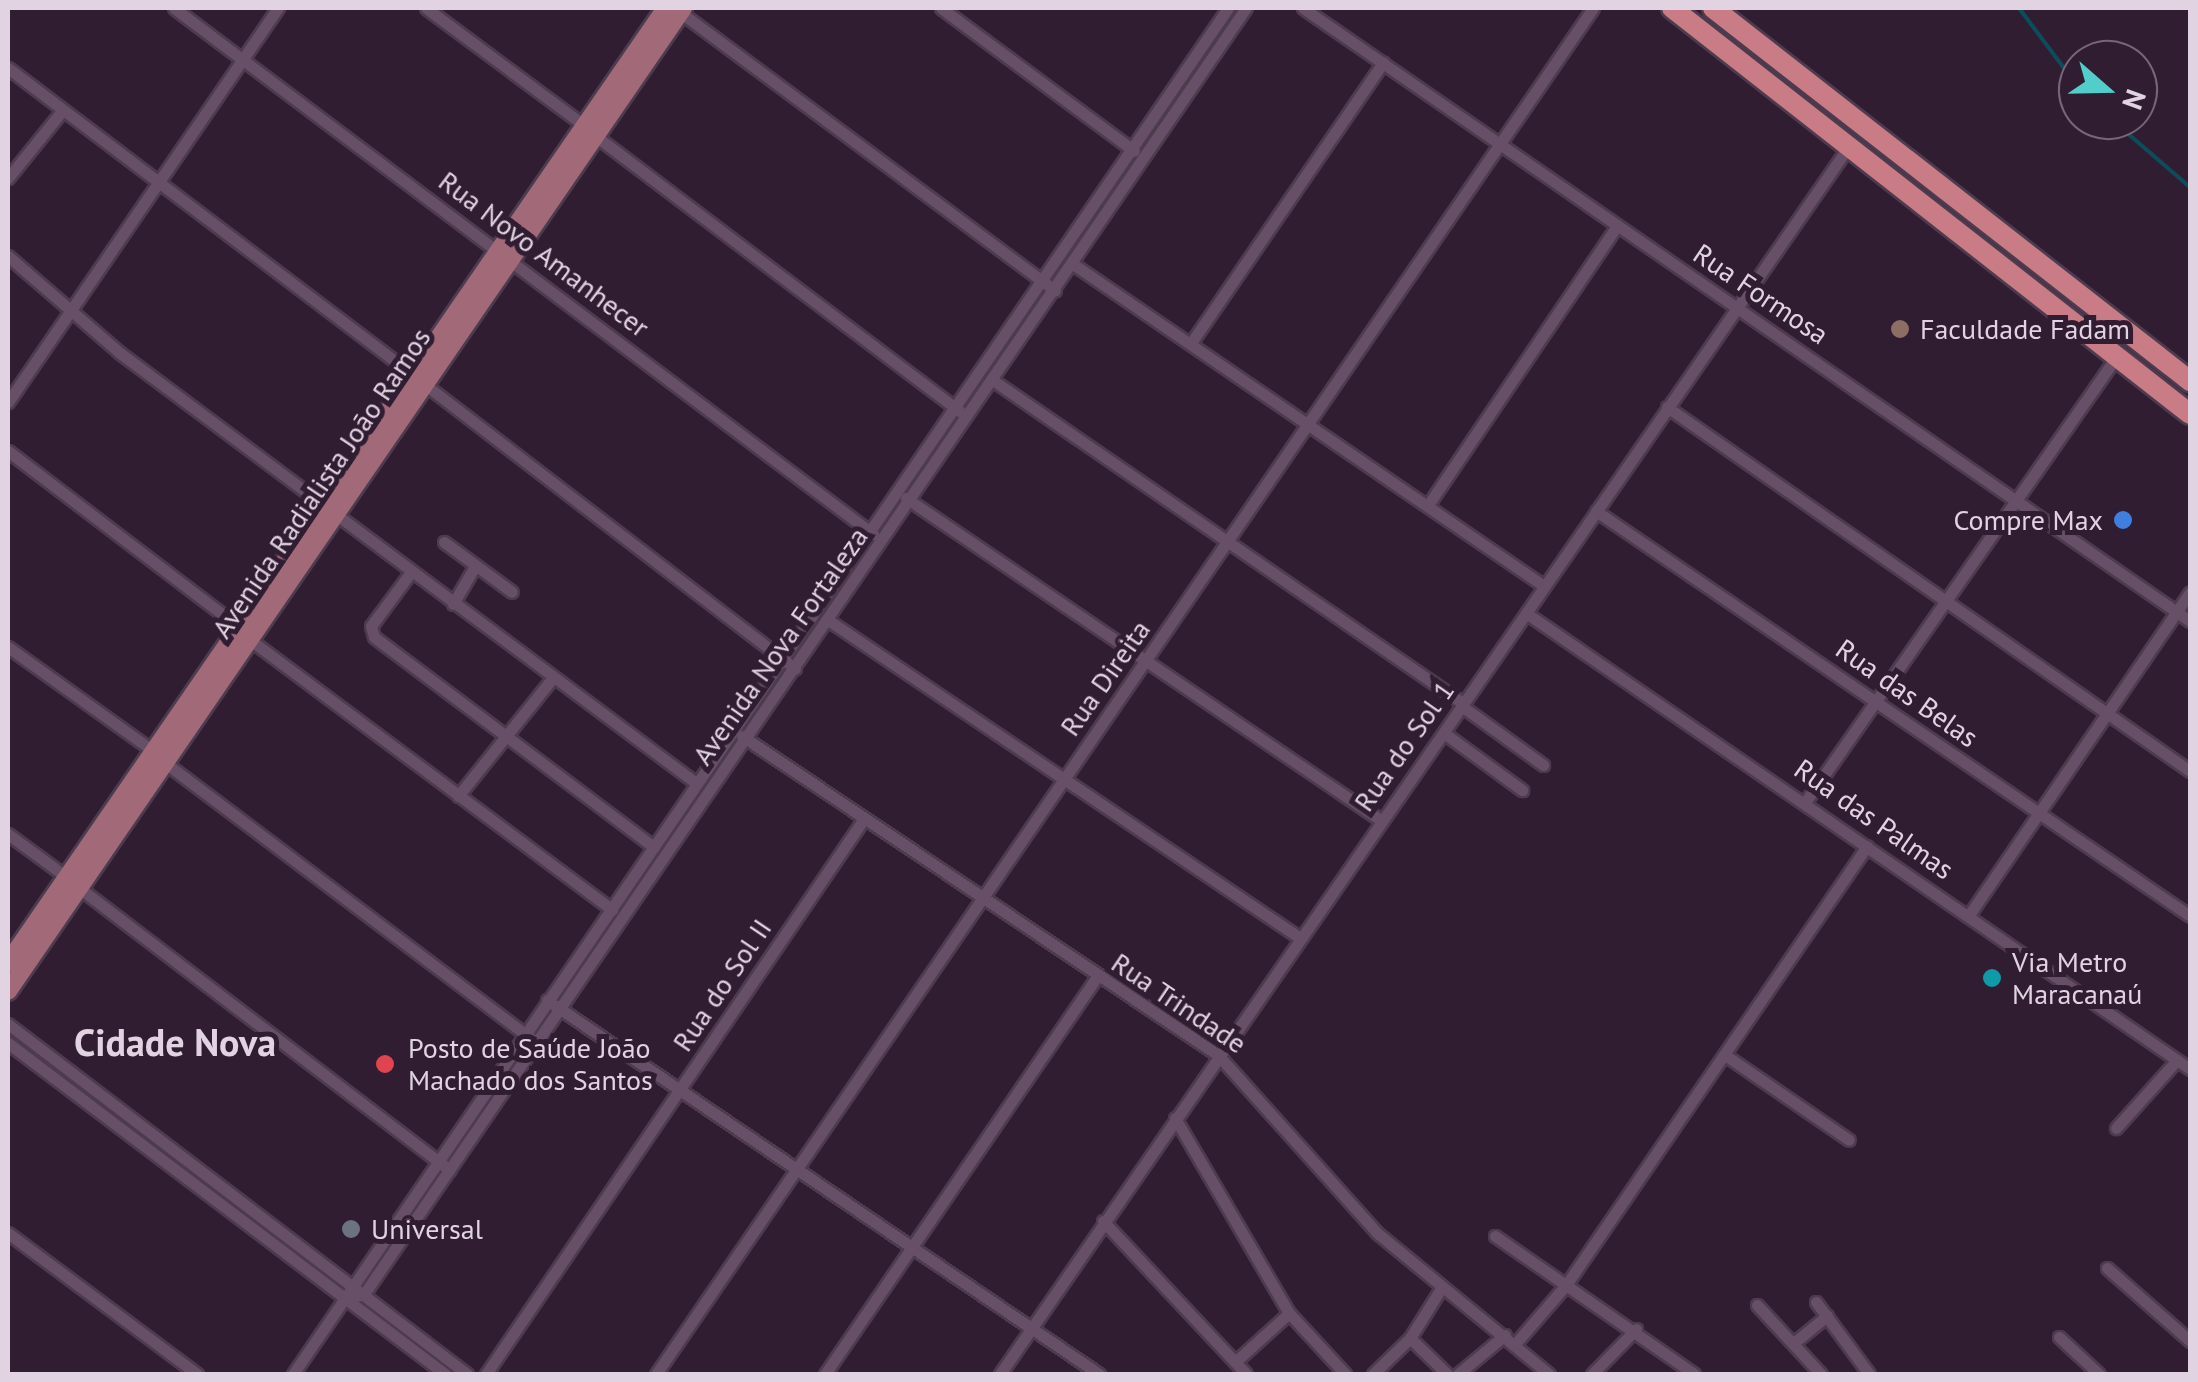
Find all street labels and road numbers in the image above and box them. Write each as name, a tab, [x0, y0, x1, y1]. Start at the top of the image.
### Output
street label: Rua Novo Amanhecer	[432, 164, 656, 344]
street label: Rua Formosa	[1687, 237, 1835, 351]
street label: Avenida Radialista João Ramos	[205, 322, 437, 644]
street label: Avenida Nova Fortaleza	[685, 521, 875, 771]
street label: Rua Direita	[1053, 614, 1157, 742]
street label: Rua das Belas	[1830, 632, 1984, 754]
street label: Rua do Sol 1	[1347, 674, 1461, 818]
street label: Rua das Palmas	[1788, 752, 1960, 886]
street label: Rua do Sol II	[666, 913, 778, 1057]
street label: Rua Trindade	[1105, 945, 1253, 1061]

